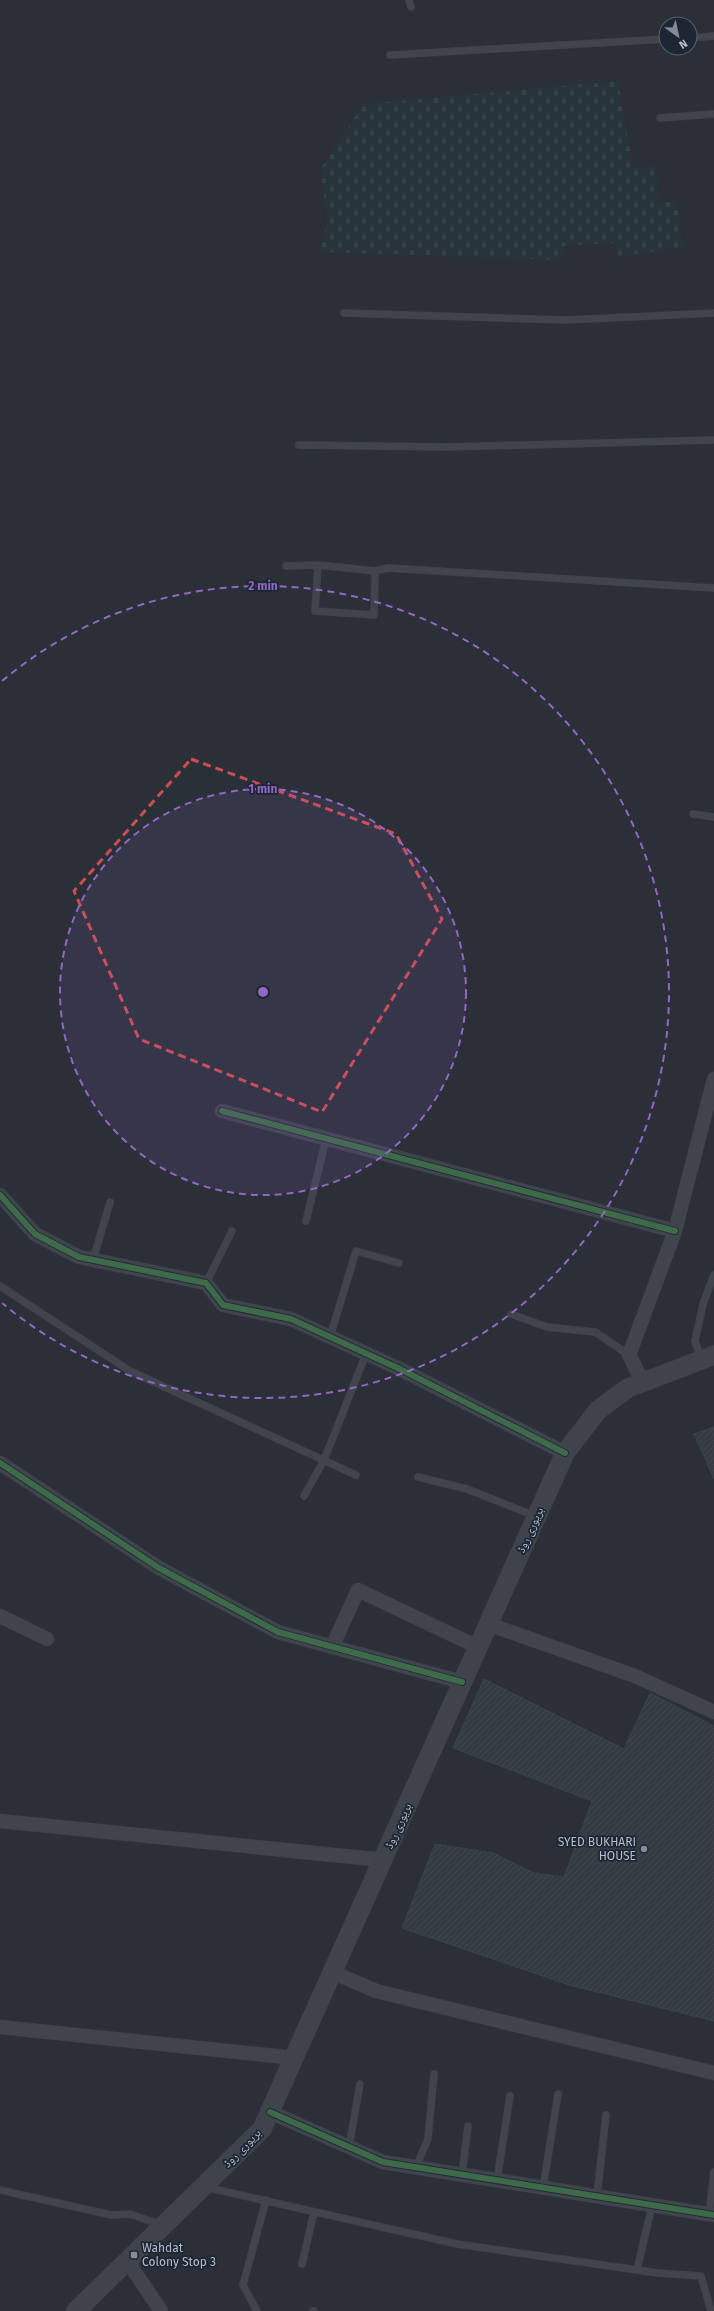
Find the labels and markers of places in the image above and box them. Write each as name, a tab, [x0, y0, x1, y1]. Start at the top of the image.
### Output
centre of rings	[256, 985, 270, 999]
place label: SYED BUKHARI HOUSE	[558, 1835, 636, 1863]
marker: SYED BUKHARI HOUSE	[639, 1844, 649, 1854]
place label: Wahdat Colony Stop 3	[142, 2241, 216, 2269]
marker: Wahdat Colony Stop 3	[129, 2250, 139, 2260]

